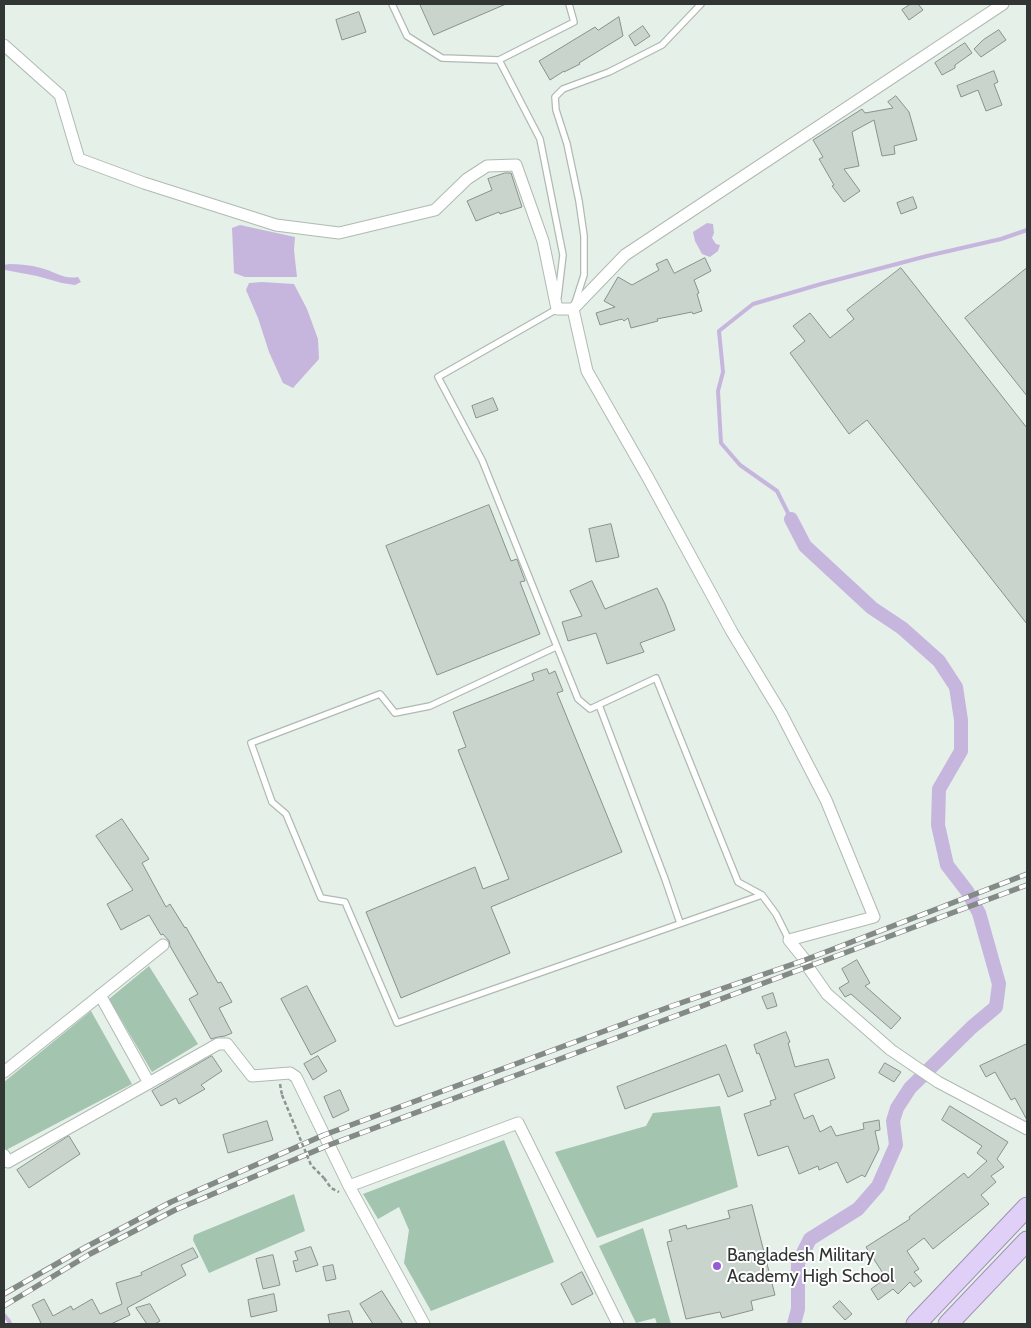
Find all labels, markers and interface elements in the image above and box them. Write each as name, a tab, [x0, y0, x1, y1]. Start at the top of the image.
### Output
place label: Bangladesh Military Academy High School	[727, 1245, 894, 1288]
marker: Bangladesh Military Academy High School	[711, 1260, 723, 1272]

